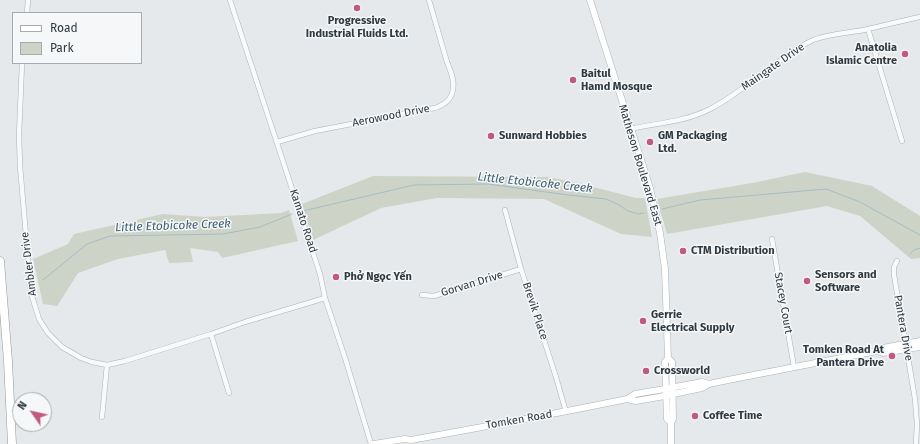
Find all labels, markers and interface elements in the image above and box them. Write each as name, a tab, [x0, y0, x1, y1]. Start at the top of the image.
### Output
marker: Progressive Industrial Fluids Ltd.	[352, 3, 362, 13]
legend	[12, 12, 142, 64]
place label: Progressive Industrial Fluids Ltd.	[306, 14, 408, 40]
text: Road	[50, 21, 78, 35]
street label: Maingate Drive	[739, 40, 807, 94]
text: Park	[50, 41, 74, 55]
place label: Anatolia Islamic Centre	[826, 41, 897, 67]
marker: Anatolia Islamic Centre	[900, 49, 910, 59]
place label: Baitul Hamd Mosque	[581, 67, 652, 93]
marker: Baitul Hamd Mosque	[568, 75, 578, 85]
street label: Aerowood Drive	[351, 102, 431, 130]
street label: Matheson Boulevard East	[615, 103, 665, 227]
place label: Sunward Hobbies	[499, 129, 587, 143]
place label: GM Packaging Ltd.	[658, 129, 727, 155]
marker: Sunward Hobbies	[486, 131, 496, 141]
marker: GM Packaging Ltd.	[645, 137, 655, 147]
water label: Little Etobicoke Creek	[477, 170, 593, 196]
street label: Kamato Road	[286, 187, 320, 255]
water label: Little Etobicoke Creek	[115, 217, 231, 235]
street label: Ambler Drive	[19, 231, 39, 297]
place label: CTM Distribution	[691, 244, 775, 258]
marker: CTM Distribution	[678, 246, 688, 256]
street label: Gorvan Drive	[439, 268, 505, 300]
place label: Sensors and Software	[815, 268, 877, 294]
place label: Phở Ngọc Yến	[344, 270, 412, 284]
street label: Stacey Court	[771, 271, 795, 335]
marker: Phở Ngọc Yến	[331, 272, 341, 282]
marker: Sensors and Software	[802, 276, 812, 286]
street label: Brevik Place	[519, 280, 551, 342]
street label: Pantera Drive	[891, 294, 915, 362]
place label: Gerrie Electrical Supply	[651, 308, 735, 334]
marker: Gerrie Electrical Supply	[638, 316, 648, 326]
place label: Tomken Road At Pantera Drive	[803, 343, 884, 369]
marker: Tomken Road At Pantera Drive	[887, 351, 897, 361]
place label: Crossworld	[654, 364, 710, 378]
marker: Crossworld	[641, 366, 651, 376]
north arrow	[12, 392, 52, 432]
text: N	[15, 399, 30, 412]
street label: Tomken Road	[485, 408, 553, 432]
place label: Coffee Time	[703, 409, 762, 423]
marker: Coffee Time	[690, 411, 700, 421]

